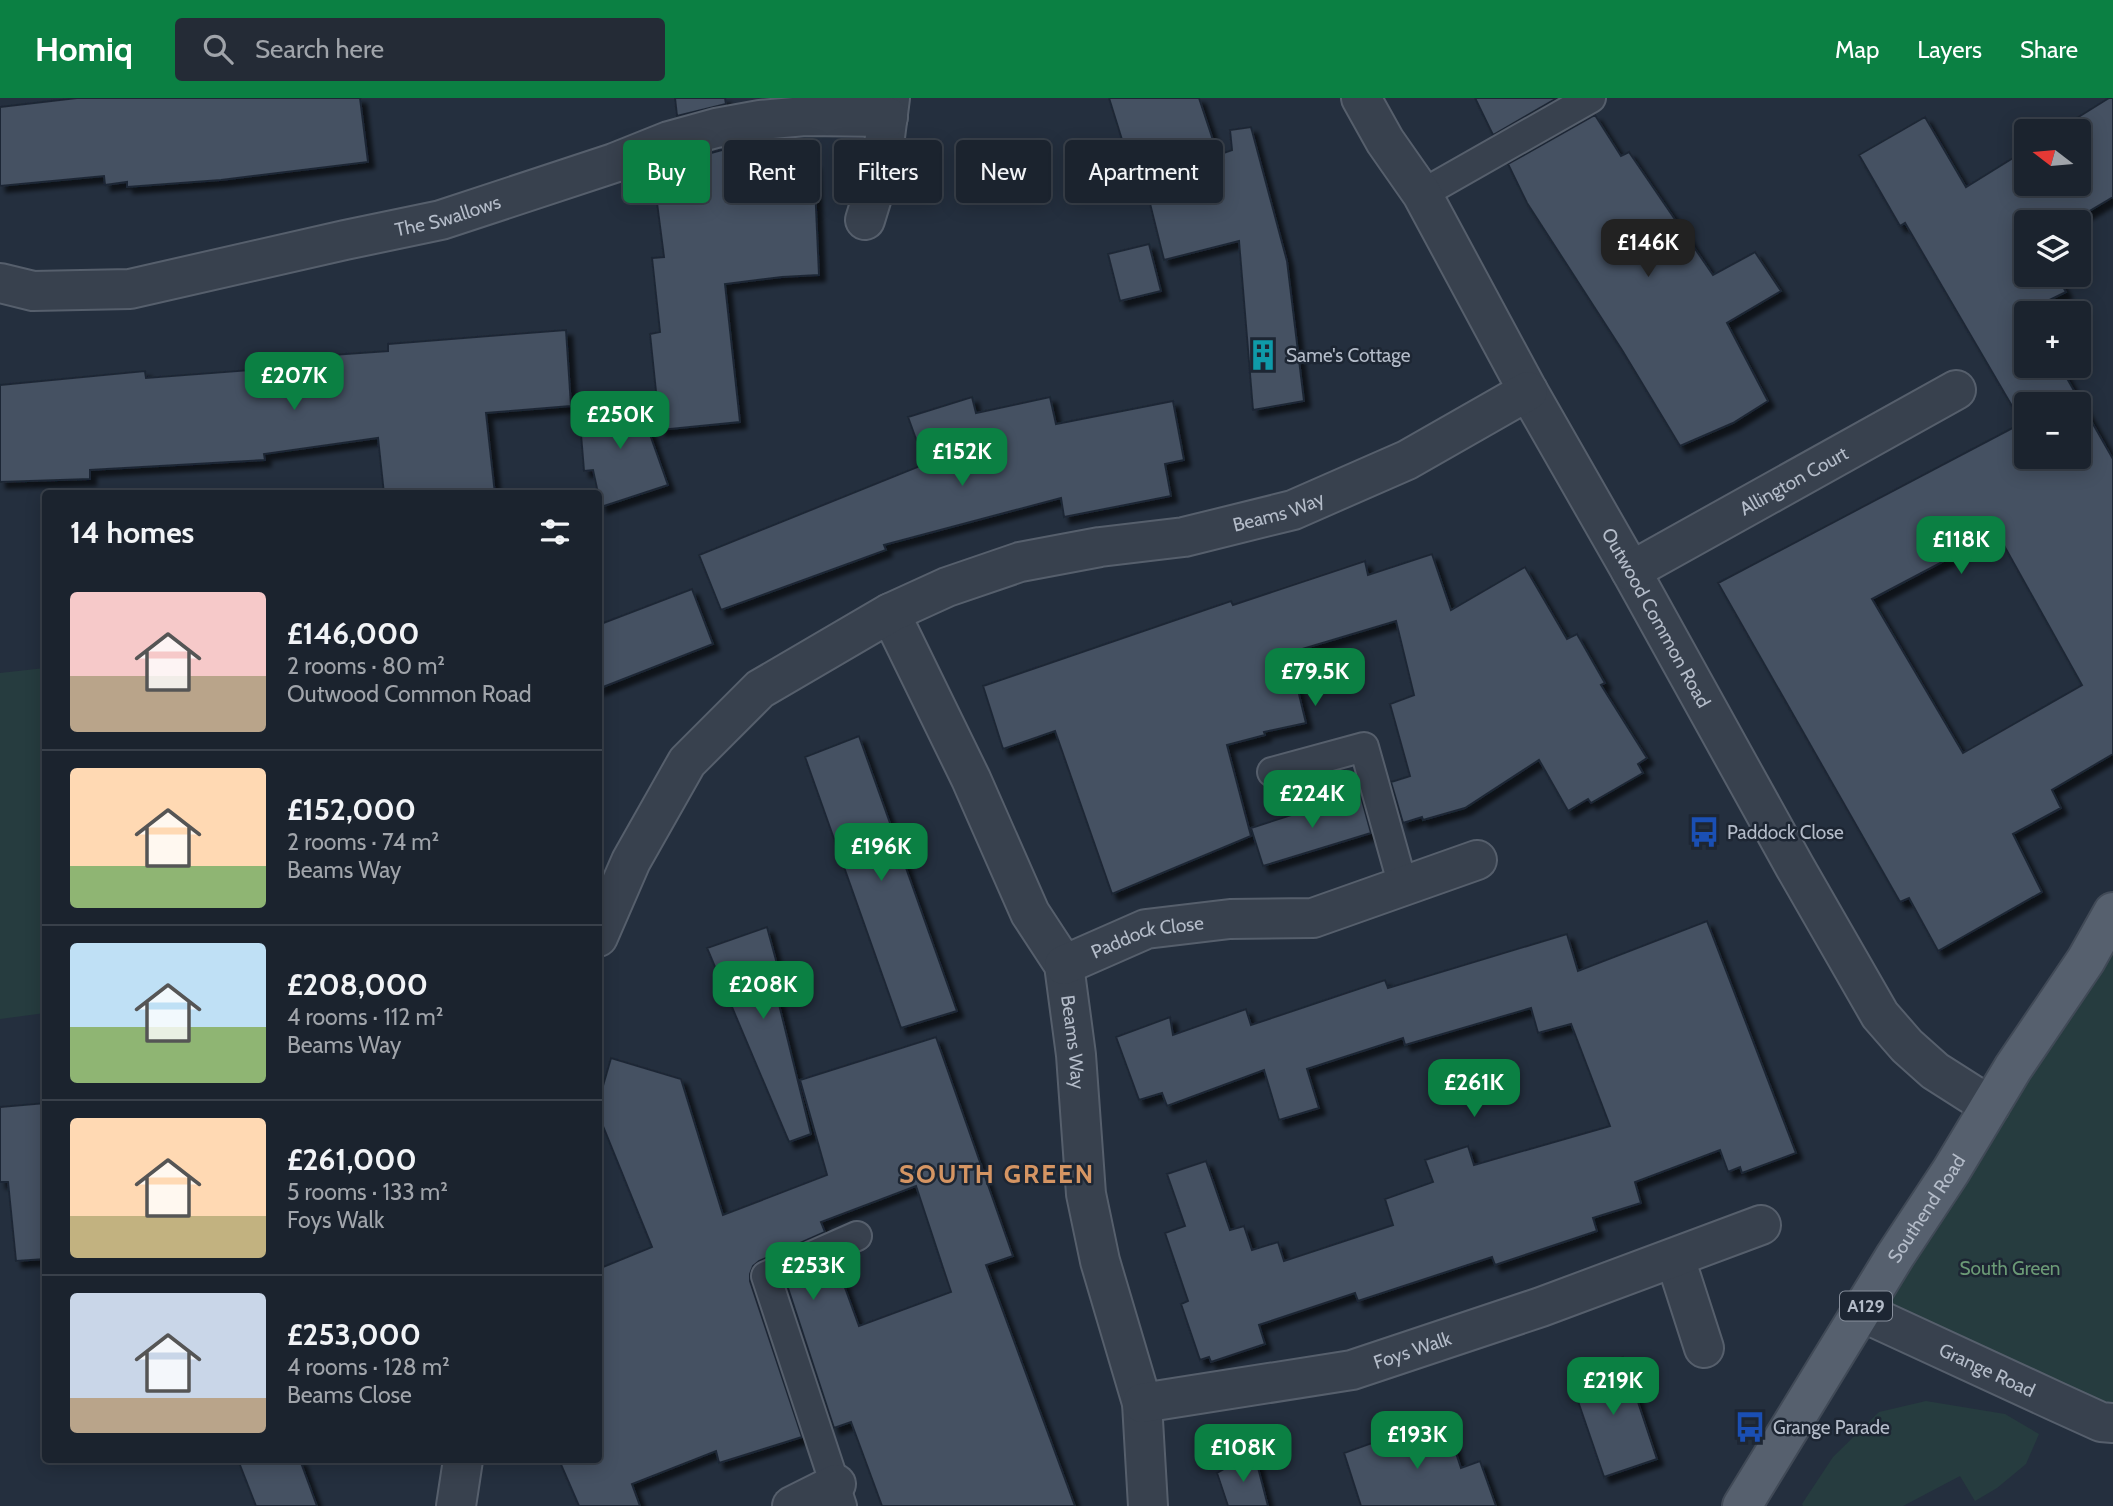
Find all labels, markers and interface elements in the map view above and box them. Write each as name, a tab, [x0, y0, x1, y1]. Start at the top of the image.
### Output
search box	[175, 18, 665, 81]
text: Homiq	[35, 29, 133, 69]
icon: search	[199, 30, 237, 68]
text: Search here	[255, 33, 384, 65]
text: Map	[1835, 35, 1879, 64]
text: Layers	[1917, 35, 1982, 64]
text: Share	[2020, 35, 2078, 64]
north arrow	[2014, 119, 2091, 196]
map controls	[2014, 119, 2091, 469]
chip: Buy	[623, 140, 710, 203]
chip: Rent	[724, 140, 820, 203]
chip: Filters	[834, 140, 942, 203]
chip: New	[956, 140, 1051, 203]
chip: Apartment	[1065, 140, 1223, 203]
street label: The Swallows	[393, 190, 504, 241]
button: layers	[2014, 210, 2091, 287]
pin: £146K	[1599, 220, 1697, 279]
text: £146K	[1617, 228, 1679, 256]
button: +	[2014, 301, 2091, 378]
building icon: Same's Cottage	[1246, 338, 1280, 372]
place label: Same's Cottage	[1286, 344, 1411, 367]
pin: £207K	[245, 352, 343, 412]
text: £207K	[261, 361, 327, 389]
pin: £250K	[571, 392, 669, 451]
button: −	[2014, 392, 2091, 469]
text: £250K	[586, 400, 654, 428]
pin: £152K	[913, 428, 1011, 488]
text: £152K	[932, 437, 992, 465]
street label: Allington Court	[1735, 441, 1853, 520]
street label: Beams Way	[1230, 487, 1328, 537]
icon: filters	[536, 513, 574, 551]
text: 14 homes	[70, 514, 194, 551]
pin: £118K	[1912, 517, 2010, 576]
street label: Outwood Common Road	[1597, 524, 1715, 712]
text: £118K	[1932, 525, 1990, 553]
text: £146,000	[287, 615, 419, 652]
icon: home	[126, 620, 210, 704]
pin: £79.5K	[1258, 648, 1372, 708]
text: 2 rooms · 80 m²	[287, 652, 445, 680]
text: £79.5K	[1281, 657, 1349, 685]
text: Outwood Common Road	[287, 680, 532, 708]
pin: £224K	[1263, 770, 1361, 830]
text: £224K	[1280, 779, 1345, 807]
text: £152,000	[287, 791, 416, 828]
icon: home	[126, 796, 210, 880]
bus stop icon: Paddock Close	[1687, 815, 1721, 849]
place label: Paddock Close	[1727, 821, 1844, 844]
pin: £196K	[832, 824, 930, 883]
text: 2 rooms · 74 m²	[287, 828, 439, 856]
text: £196K	[851, 832, 911, 860]
text: Beams Way	[287, 856, 401, 884]
street label: Paddock Close	[1088, 911, 1205, 964]
pin: £208K	[714, 962, 812, 1021]
text: £208,000	[287, 966, 428, 1003]
text: £208K	[729, 970, 797, 998]
icon: home	[126, 971, 210, 1055]
street label: Beams Way	[1056, 994, 1089, 1090]
text: 4 rooms · 112 m²	[287, 1003, 443, 1031]
text: Beams Way	[287, 1031, 401, 1059]
pin: £261K	[1425, 1060, 1523, 1119]
text: £261K	[1444, 1068, 1504, 1096]
text: £261,000	[287, 1141, 417, 1178]
icon: home	[126, 1146, 210, 1230]
street label: Southend Road	[1883, 1150, 1970, 1267]
district label: SOUTH GREEN	[899, 1158, 1095, 1190]
text: 5 rooms · 133 m²	[287, 1178, 448, 1206]
text: Foys Walk	[287, 1206, 384, 1234]
pin: £253K	[764, 1242, 862, 1302]
text: £253K	[781, 1251, 845, 1279]
park label: South Green	[1960, 1257, 2060, 1280]
road number: A129	[1840, 1292, 1892, 1321]
text: £253,000	[287, 1316, 421, 1353]
icon: home	[126, 1321, 210, 1405]
street label: Foys Walk	[1371, 1327, 1455, 1374]
street label: Grange Road	[1936, 1338, 2039, 1402]
text: 4 rooms · 128 m²	[287, 1353, 450, 1381]
pin: £219K	[1564, 1358, 1662, 1417]
text: £219K	[1583, 1366, 1643, 1394]
text: Beams Close	[287, 1381, 412, 1409]
bus stop icon: Grange Parade	[1733, 1410, 1767, 1444]
pin: £193K	[1368, 1412, 1466, 1471]
place label: Grange Parade	[1773, 1416, 1890, 1439]
text: £193K	[1387, 1420, 1447, 1448]
pin: £108K	[1194, 1424, 1292, 1484]
text: £108K	[1211, 1433, 1276, 1461]

